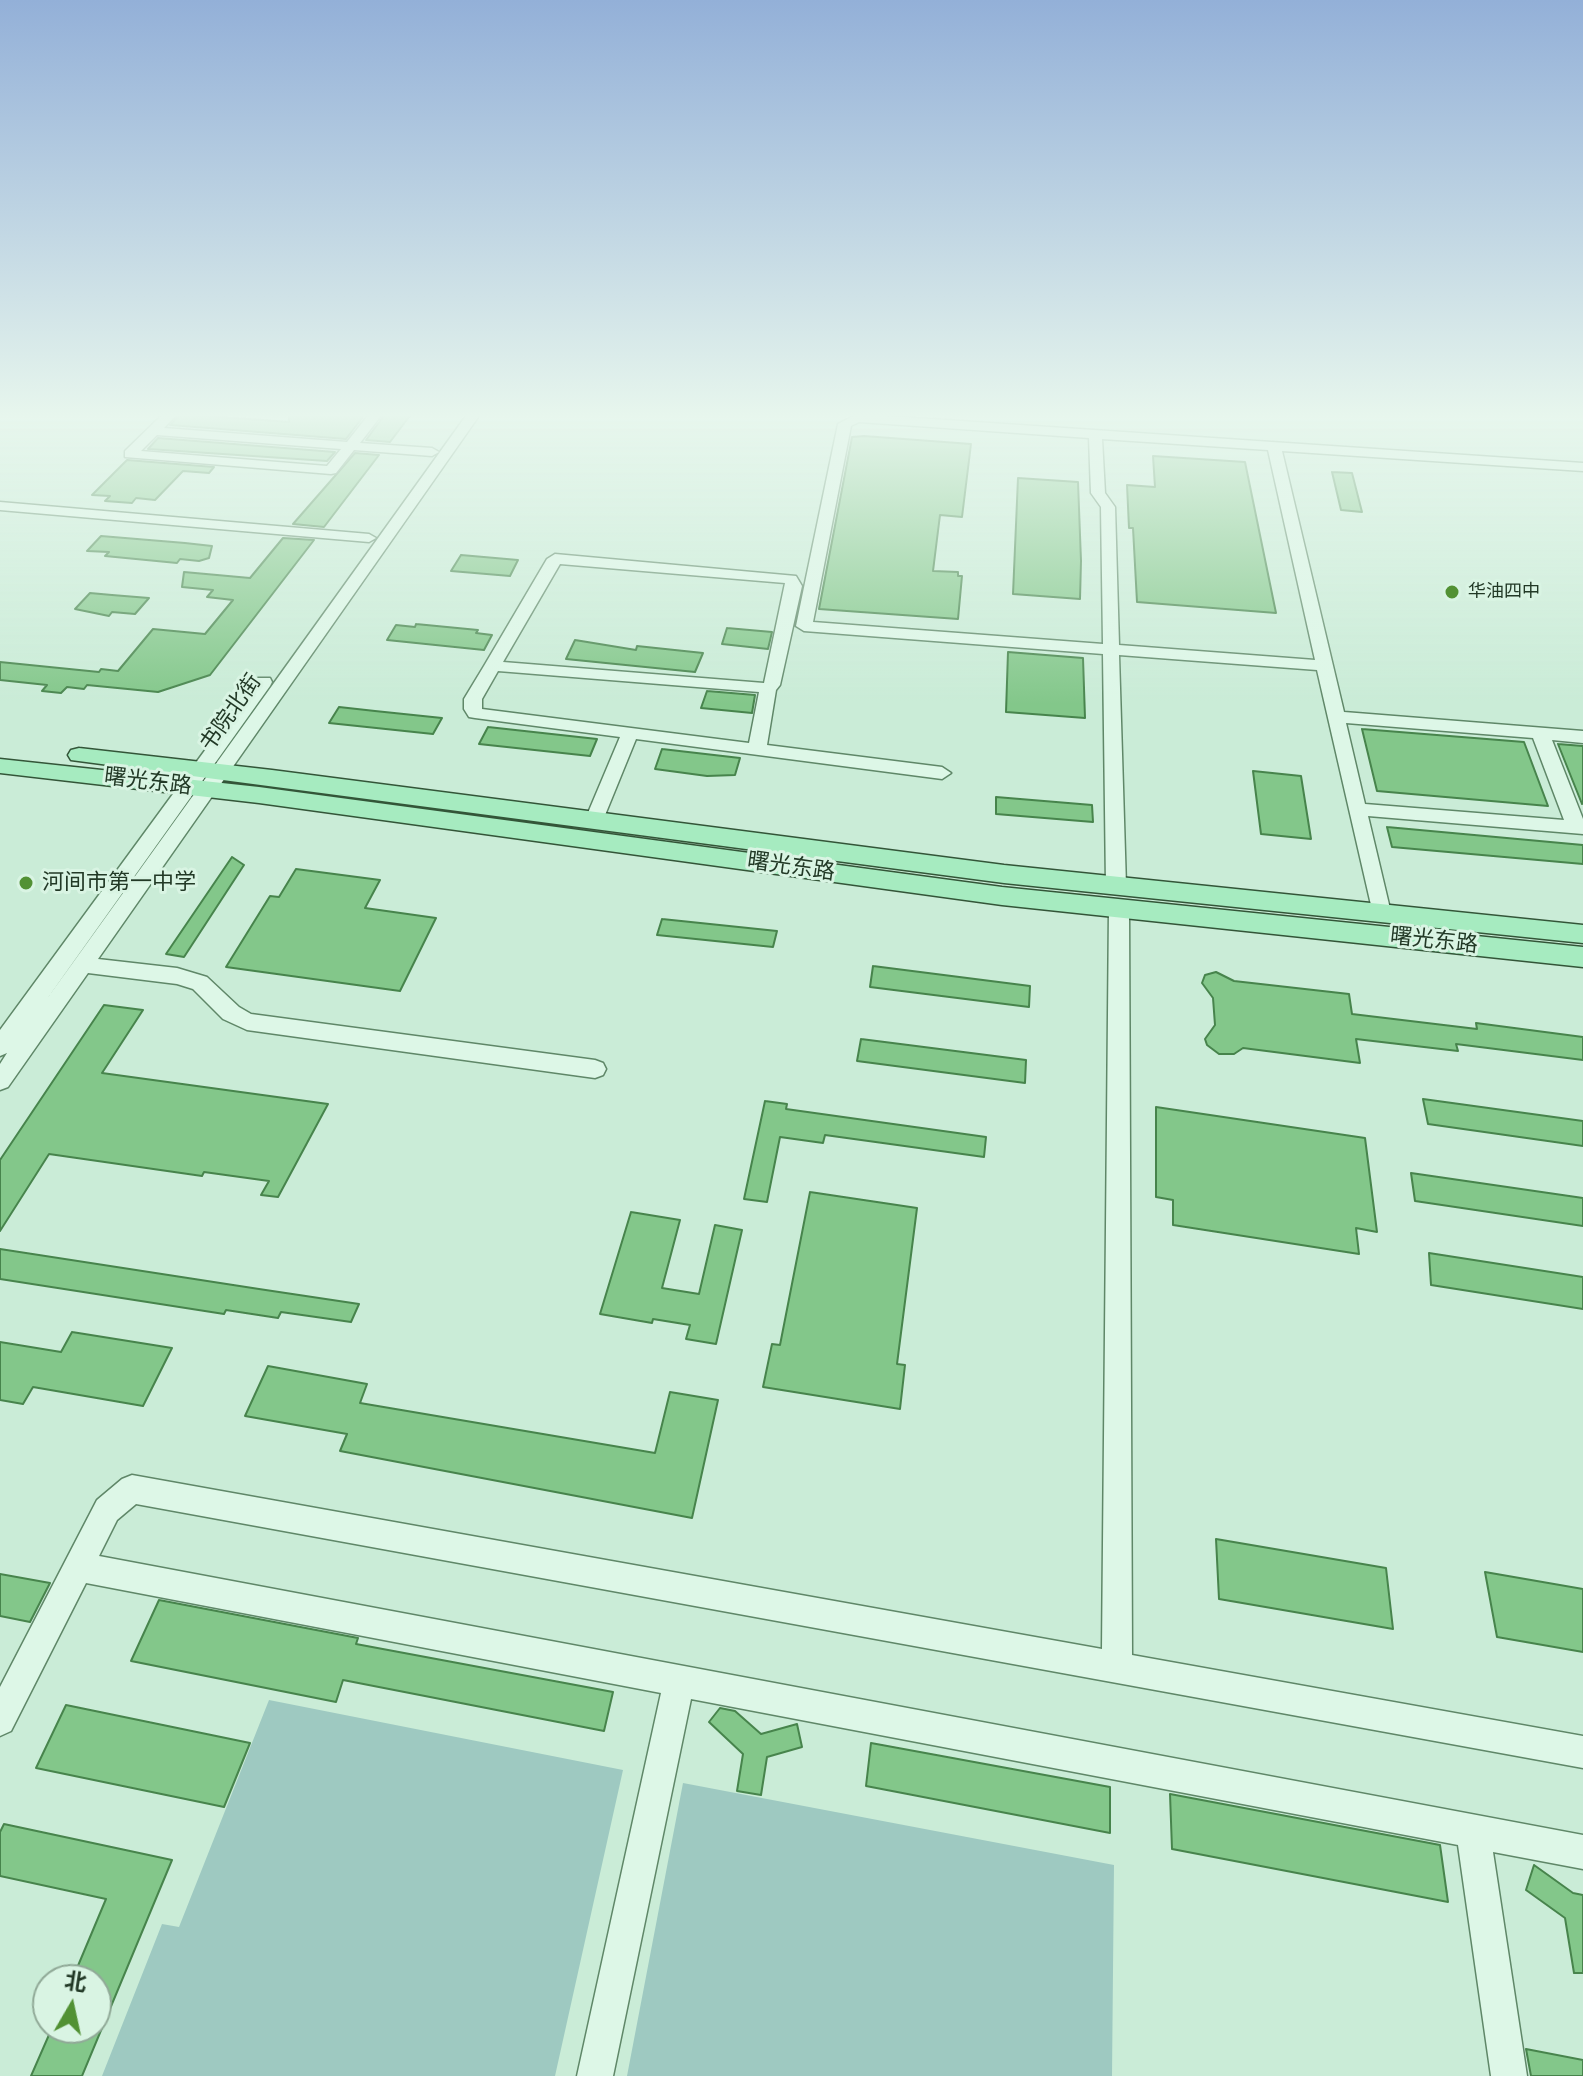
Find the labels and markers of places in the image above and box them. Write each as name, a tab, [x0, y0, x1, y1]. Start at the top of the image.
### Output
place label: 华油四中	[1468, 581, 1540, 603]
marker: 华油四中	[1443, 583, 1461, 601]
place label: 河间市第一中学	[42, 870, 196, 896]
marker: 河间市第一中学	[17, 874, 35, 892]

